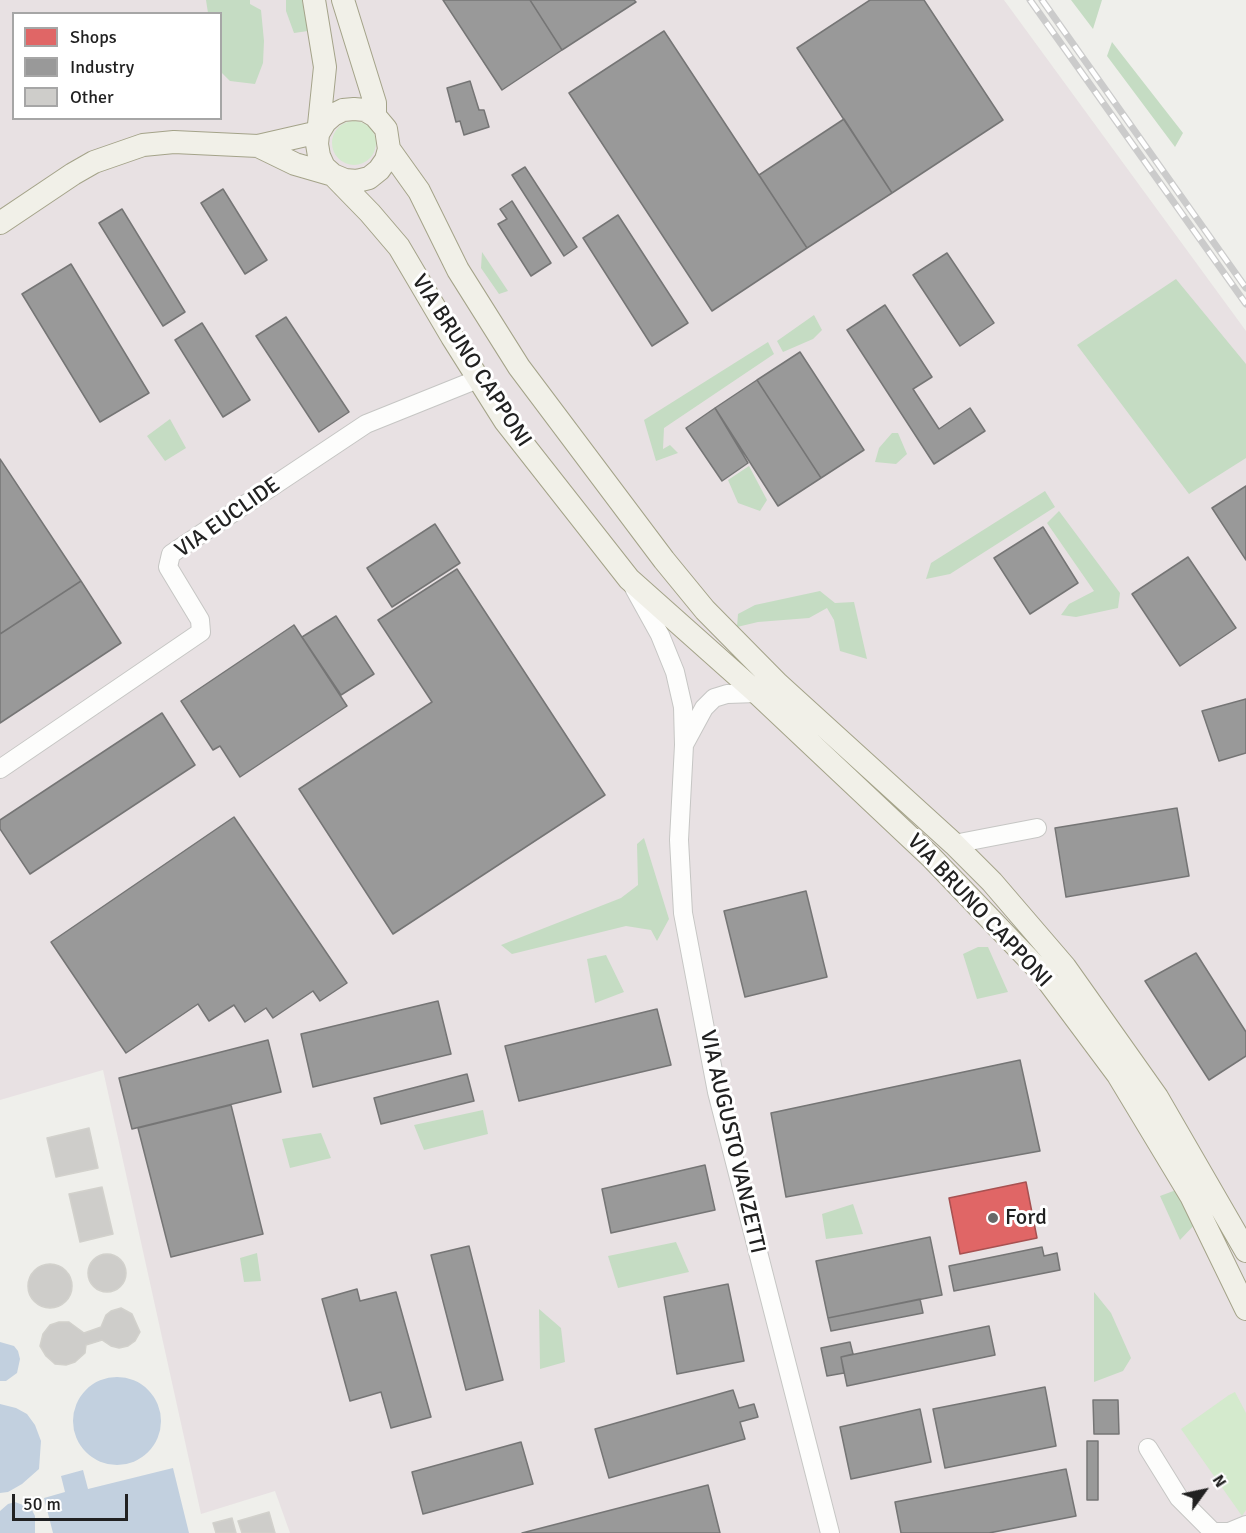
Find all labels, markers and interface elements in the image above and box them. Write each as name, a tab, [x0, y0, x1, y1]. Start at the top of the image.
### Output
legend	[12, 12, 222, 120]
text: Shops	[70, 26, 117, 48]
text: Industry	[70, 56, 134, 78]
text: Other	[70, 86, 114, 108]
street label: VIA BRUNO CAPPONI	[405, 270, 537, 452]
street label: VIA EUCLIDE	[170, 472, 286, 564]
street label: VIA BRUNO CAPPONI	[901, 829, 1057, 993]
street label: VIA AUGUSTO VANZETTI	[693, 1028, 771, 1256]
place label: Ford	[1005, 1205, 1047, 1231]
marker: Ford	[986, 1211, 1000, 1225]
north arrow	[1174, 1461, 1234, 1521]
text: N	[1208, 1471, 1231, 1491]
scale bar	[15, 1482, 130, 1520]
text: 50 m	[23, 1493, 61, 1515]

